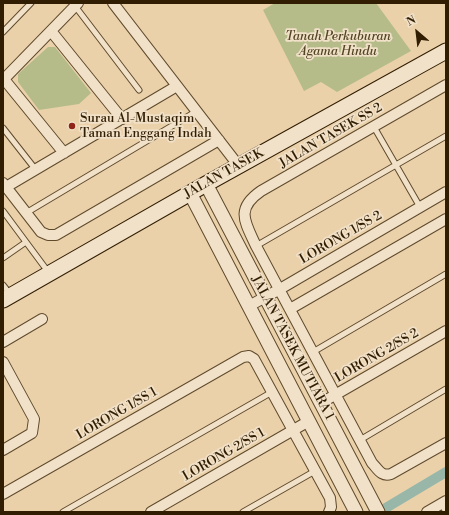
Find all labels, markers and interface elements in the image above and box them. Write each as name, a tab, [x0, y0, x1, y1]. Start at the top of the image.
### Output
north arrow	[397, 12, 437, 52]
text: N	[404, 13, 418, 30]
park label: Tanah Perkuburan Agama Hindu	[285, 29, 391, 60]
street label: JALAN TASEK SS 2	[277, 100, 385, 172]
place label: Surau Al-Mustaqim Taman Enggang Indah	[80, 111, 212, 142]
marker: Surau Al-Mustaqim Taman Enggang Indah	[67, 121, 77, 131]
street label: JALAN TASEK	[182, 146, 266, 202]
street label: LORONG 1/SS 2	[297, 208, 385, 268]
street label: JALAN TASEK MUTIARA 1	[247, 273, 337, 423]
street label: LORONG 2/SS 2	[332, 326, 422, 386]
street label: LORONG 1/SS 1	[74, 385, 160, 443]
street label: LORONG 2/SS 1	[180, 425, 268, 485]

